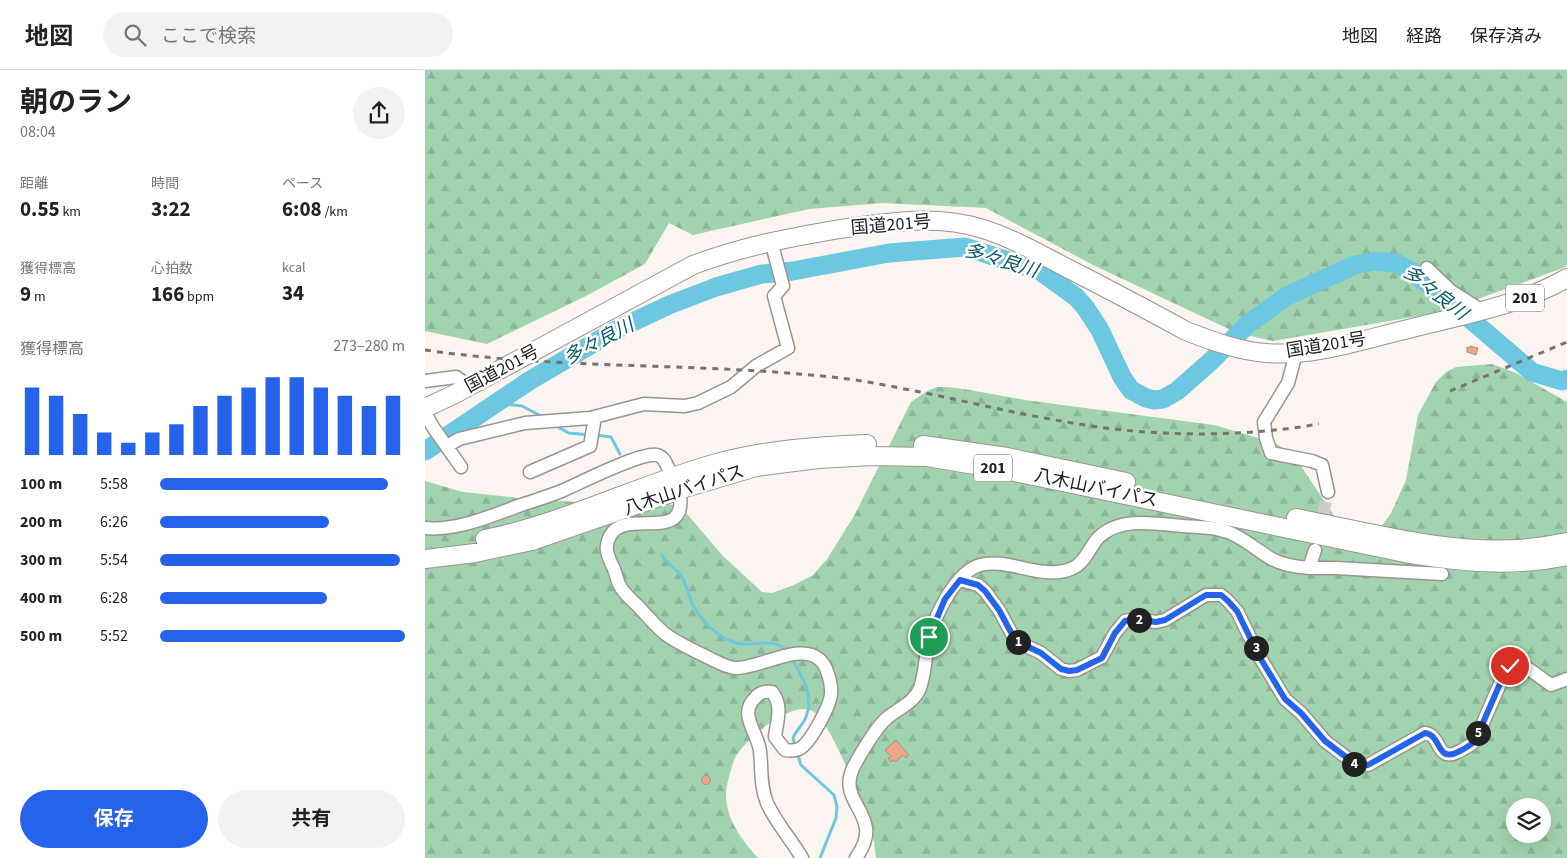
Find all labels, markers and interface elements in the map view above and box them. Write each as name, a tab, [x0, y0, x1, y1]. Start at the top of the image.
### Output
search box	[103, 12, 453, 57]
text: 地図	[25, 19, 73, 54]
icon: search	[121, 21, 149, 49]
text: ここで検索	[161, 23, 256, 50]
text: 地図	[1342, 24, 1378, 49]
text: 経路	[1406, 24, 1442, 49]
text: 保存済み	[1470, 24, 1542, 49]
text: 朝のラン	[20, 82, 132, 122]
button: share	[353, 87, 405, 139]
text: 08:04	[20, 121, 56, 143]
text: 距離	[20, 174, 48, 194]
text: 時間	[151, 174, 179, 194]
text: ペース	[282, 174, 323, 194]
text: 0.55	[20, 194, 60, 224]
text: 3:22	[151, 194, 191, 224]
text: 6:08	[282, 194, 322, 224]
text: km	[60, 202, 81, 222]
text: /km	[322, 202, 348, 222]
street label: 国道201号	[850, 209, 932, 241]
water label: 多々良川	[961, 237, 1043, 286]
text: kcal	[282, 258, 306, 278]
text: 獲得標高	[20, 259, 76, 279]
text: 心拍数	[151, 259, 193, 279]
water label: 多々良川	[1397, 259, 1475, 328]
text: 34	[282, 278, 304, 308]
text: 9	[20, 279, 31, 309]
text: 166	[151, 279, 184, 309]
road number: 201	[1506, 284, 1544, 312]
text: m	[31, 287, 46, 307]
text: bpm	[184, 287, 214, 307]
water label: 多々良川	[559, 311, 641, 372]
street label: 国道201号	[1284, 326, 1368, 364]
text: 273–280 m	[333, 335, 405, 357]
text: 獲得標高	[20, 338, 84, 360]
street label: 国道201号	[460, 339, 544, 399]
road number: 201	[974, 454, 1012, 482]
street label: 八木山バイパス	[620, 459, 748, 521]
street label: 八木山バイパス	[1032, 463, 1160, 513]
text: 100 m	[20, 473, 62, 495]
text: 5:58	[100, 473, 128, 495]
text: 200 m	[20, 511, 62, 533]
text: 6:26	[100, 511, 128, 533]
text: 300 m	[20, 549, 62, 571]
text: 5:54	[100, 549, 128, 571]
text: 400 m	[20, 587, 62, 609]
text: 6:28	[100, 587, 128, 609]
pin: 2	[1127, 608, 1151, 632]
text: 2	[1136, 610, 1143, 630]
pin	[908, 616, 950, 658]
icon: arrive	[915, 623, 943, 651]
text: 500 m	[20, 625, 62, 647]
text: 5:52	[100, 625, 128, 647]
pin: 1	[1005, 630, 1031, 654]
text: 1	[1015, 632, 1022, 652]
pin: 3	[1243, 636, 1269, 660]
text: 3	[1253, 638, 1260, 658]
pin	[1489, 645, 1531, 687]
icon: check	[1496, 652, 1524, 680]
pin: 5	[1465, 720, 1491, 746]
text: 5	[1475, 723, 1482, 743]
pin: 4	[1341, 752, 1367, 776]
text: 4	[1351, 754, 1358, 774]
button: 保存	[20, 790, 208, 848]
button: 共有	[218, 790, 405, 848]
map controls	[1506, 798, 1551, 843]
button: layers	[1506, 798, 1551, 843]

